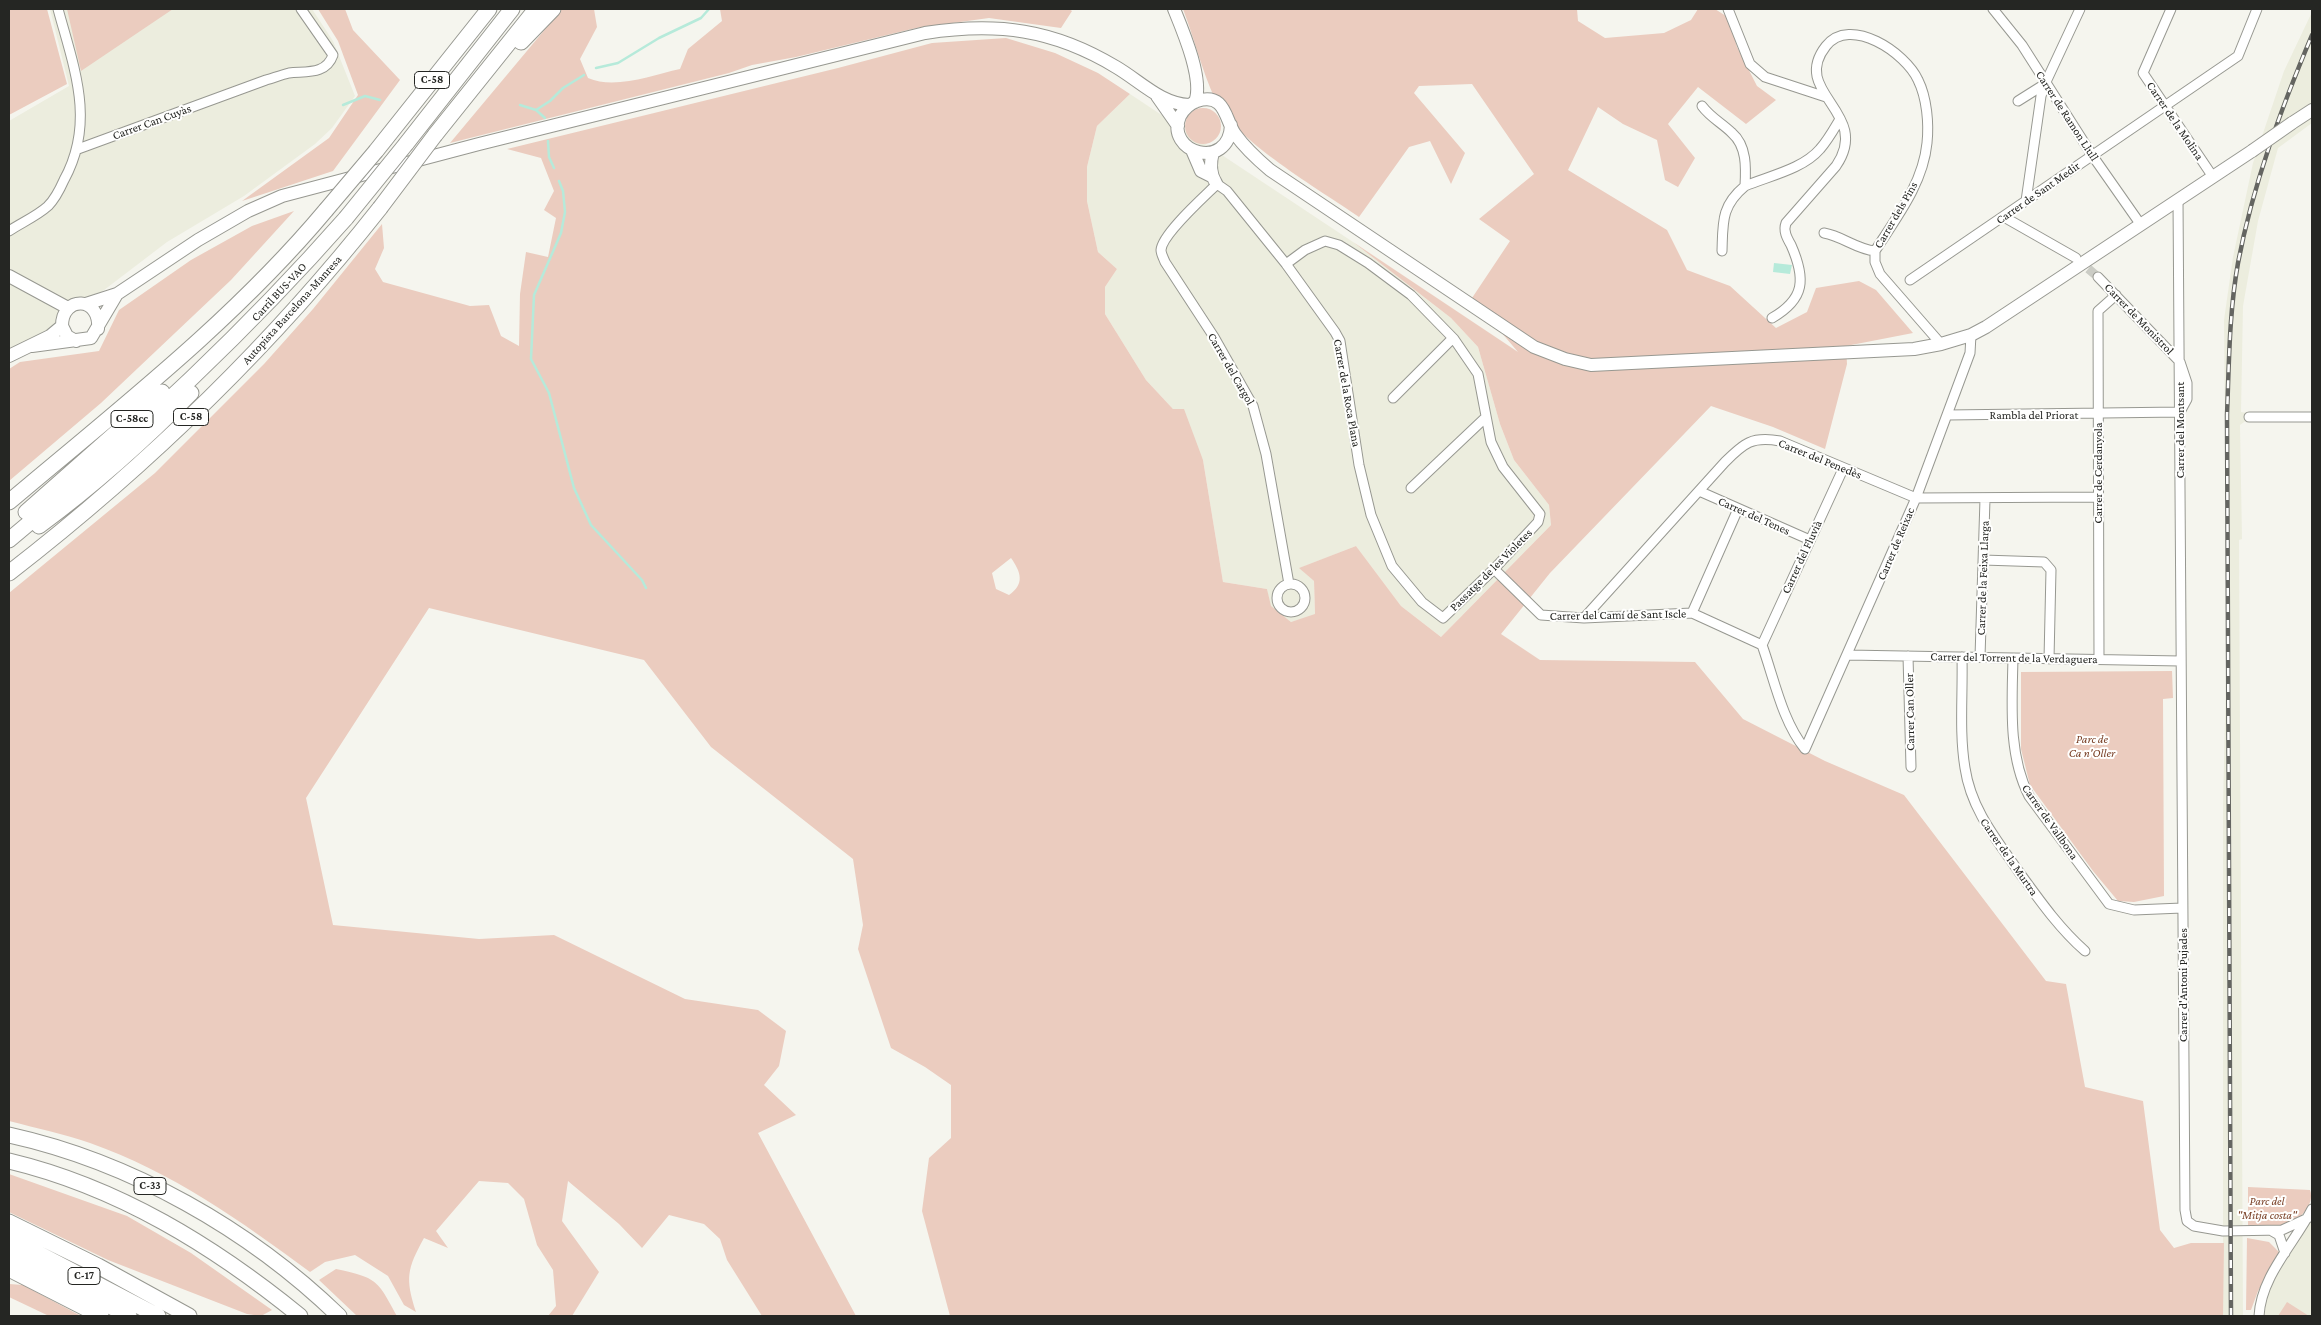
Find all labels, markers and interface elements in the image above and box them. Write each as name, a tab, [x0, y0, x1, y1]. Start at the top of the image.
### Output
street label: Carrer de Ramon Llull	[2032, 68, 2102, 164]
road number: C-58	[414, 72, 450, 88]
street label: Carrer de la Molina	[2143, 79, 2207, 163]
street label: Carrer Can Cuyàs	[111, 101, 193, 143]
street label: Carrer de Sant Medir	[1993, 159, 2083, 227]
street label: Carrer dels Pins	[1871, 179, 1921, 251]
street label: Autopista Barcelona-Manresa	[239, 252, 345, 368]
street label: Carril BUS-VAO	[248, 260, 310, 324]
street label: Carrer de Monistrol	[2101, 280, 2177, 358]
street label: Carrer del Cargol	[1204, 330, 1258, 408]
street label: Carrer de la Roca Plana	[1330, 338, 1364, 448]
street label: Carrer del Montsant	[2173, 382, 2187, 478]
road number: C-58	[174, 408, 208, 426]
street label: Rambla del Priorat	[1990, 408, 2078, 422]
road number: C-58cc	[111, 410, 153, 428]
street label: Carrer de Cerdanyola	[2091, 422, 2105, 524]
street label: Carrer del Penedès	[1776, 436, 1864, 482]
street label: Carrer del Tenes	[1716, 494, 1792, 538]
street label: Carrer de Reixac	[1874, 506, 1918, 582]
street label: Carrer del Fluvià	[1779, 518, 1825, 596]
street label: Carrer de la Feixa Llarga	[1974, 520, 1992, 636]
street label: Passatge de les Violetes	[1447, 526, 1535, 614]
street label: Carrer del Camí de Sant Iscle	[1550, 607, 1686, 623]
street label: Carrer del Torrent de la Verdaguera	[1930, 649, 2098, 667]
street label: Carrer Can Oller	[1902, 673, 1918, 751]
park label: Parc de Ca n'Oller	[2069, 732, 2115, 760]
street label: Carrer de Vallbona	[2019, 782, 2081, 862]
street label: Carrer de la Murtra	[1977, 815, 2041, 899]
street label: Carrer d'Antoni Pujades	[2176, 928, 2190, 1042]
road number: C-33	[134, 1178, 166, 1194]
park label: Parc del "Mitja costa"	[2237, 1194, 2297, 1222]
road number: C-17	[68, 1268, 100, 1284]

